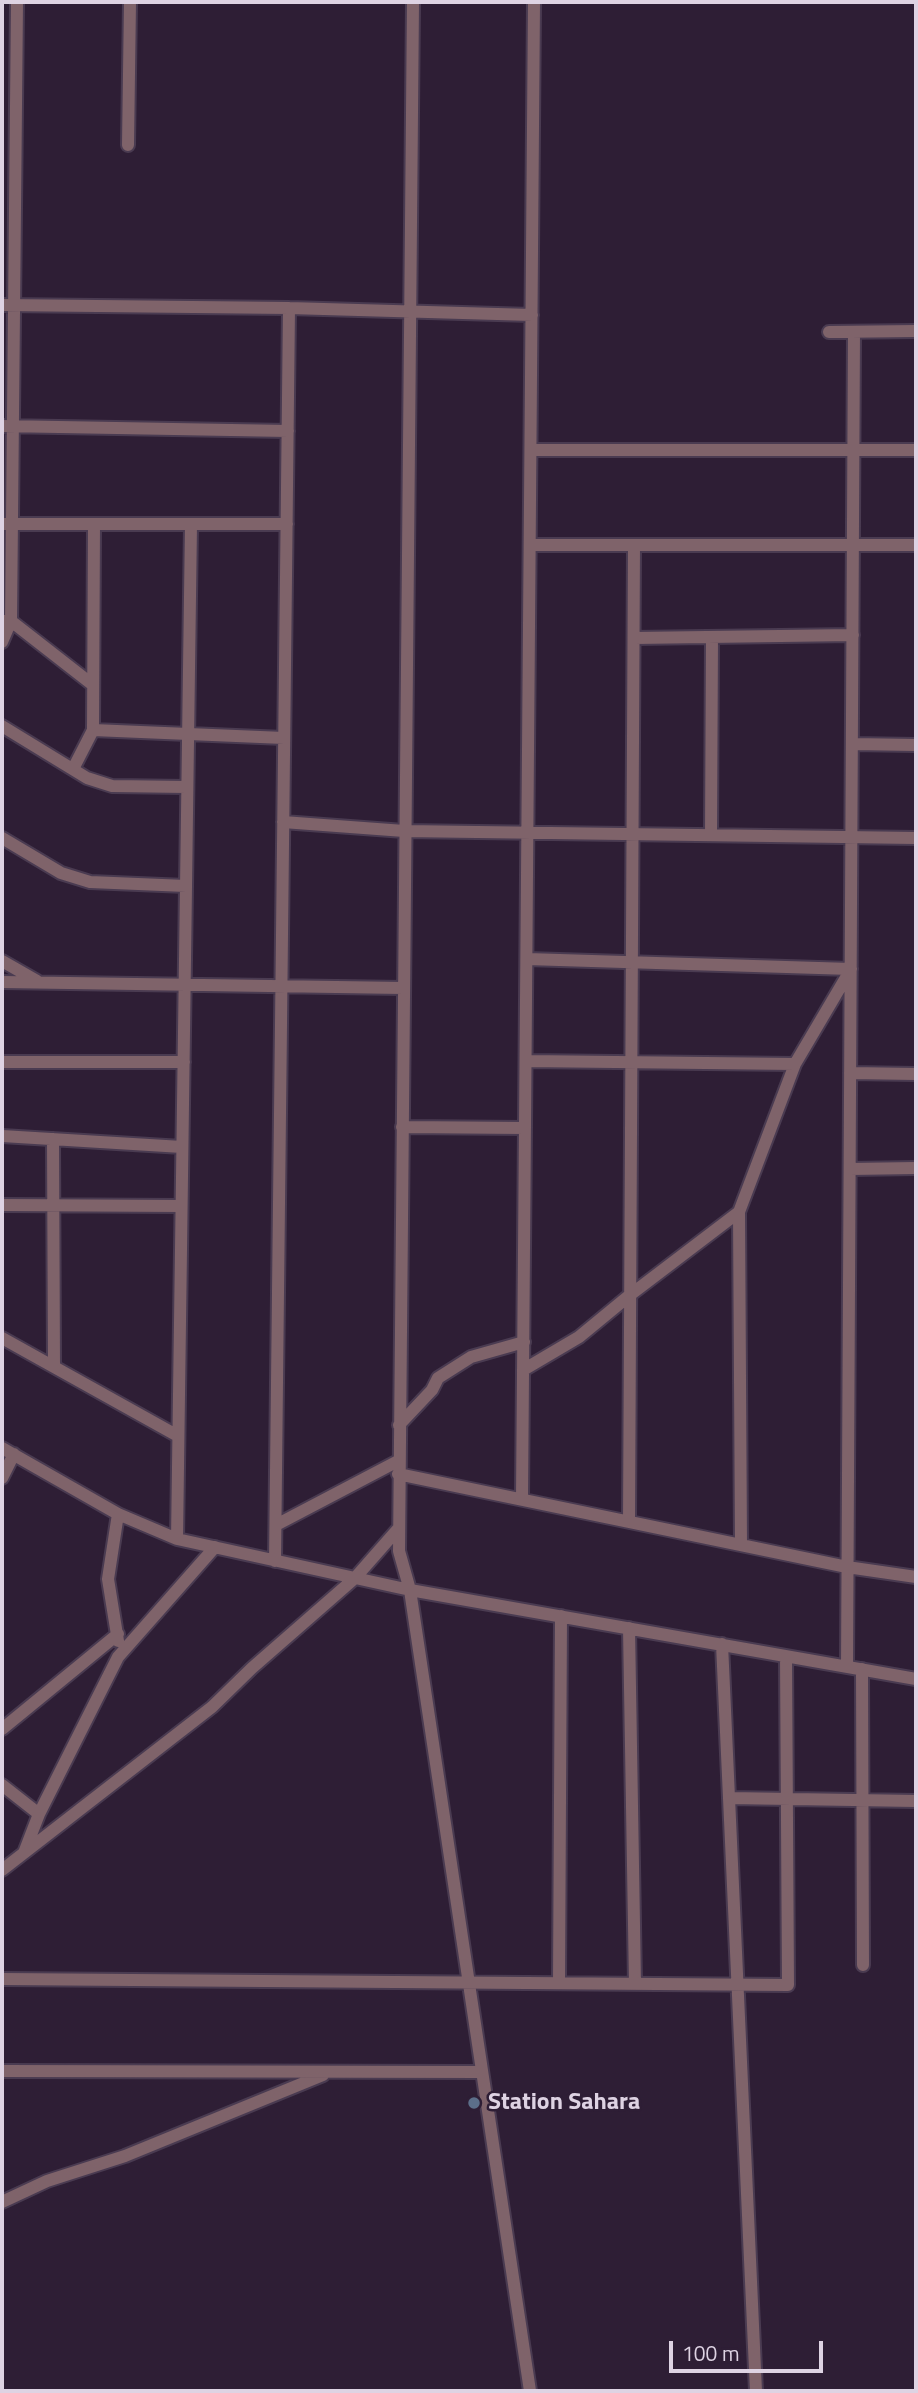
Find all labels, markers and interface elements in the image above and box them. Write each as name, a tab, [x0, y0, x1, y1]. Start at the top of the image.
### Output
place label: Station Sahara	[488, 2089, 640, 2117]
marker: Station Sahara	[466, 2095, 482, 2111]
scale bar	[673, 2326, 827, 2370]
text: 100 m	[682, 2337, 739, 2369]

